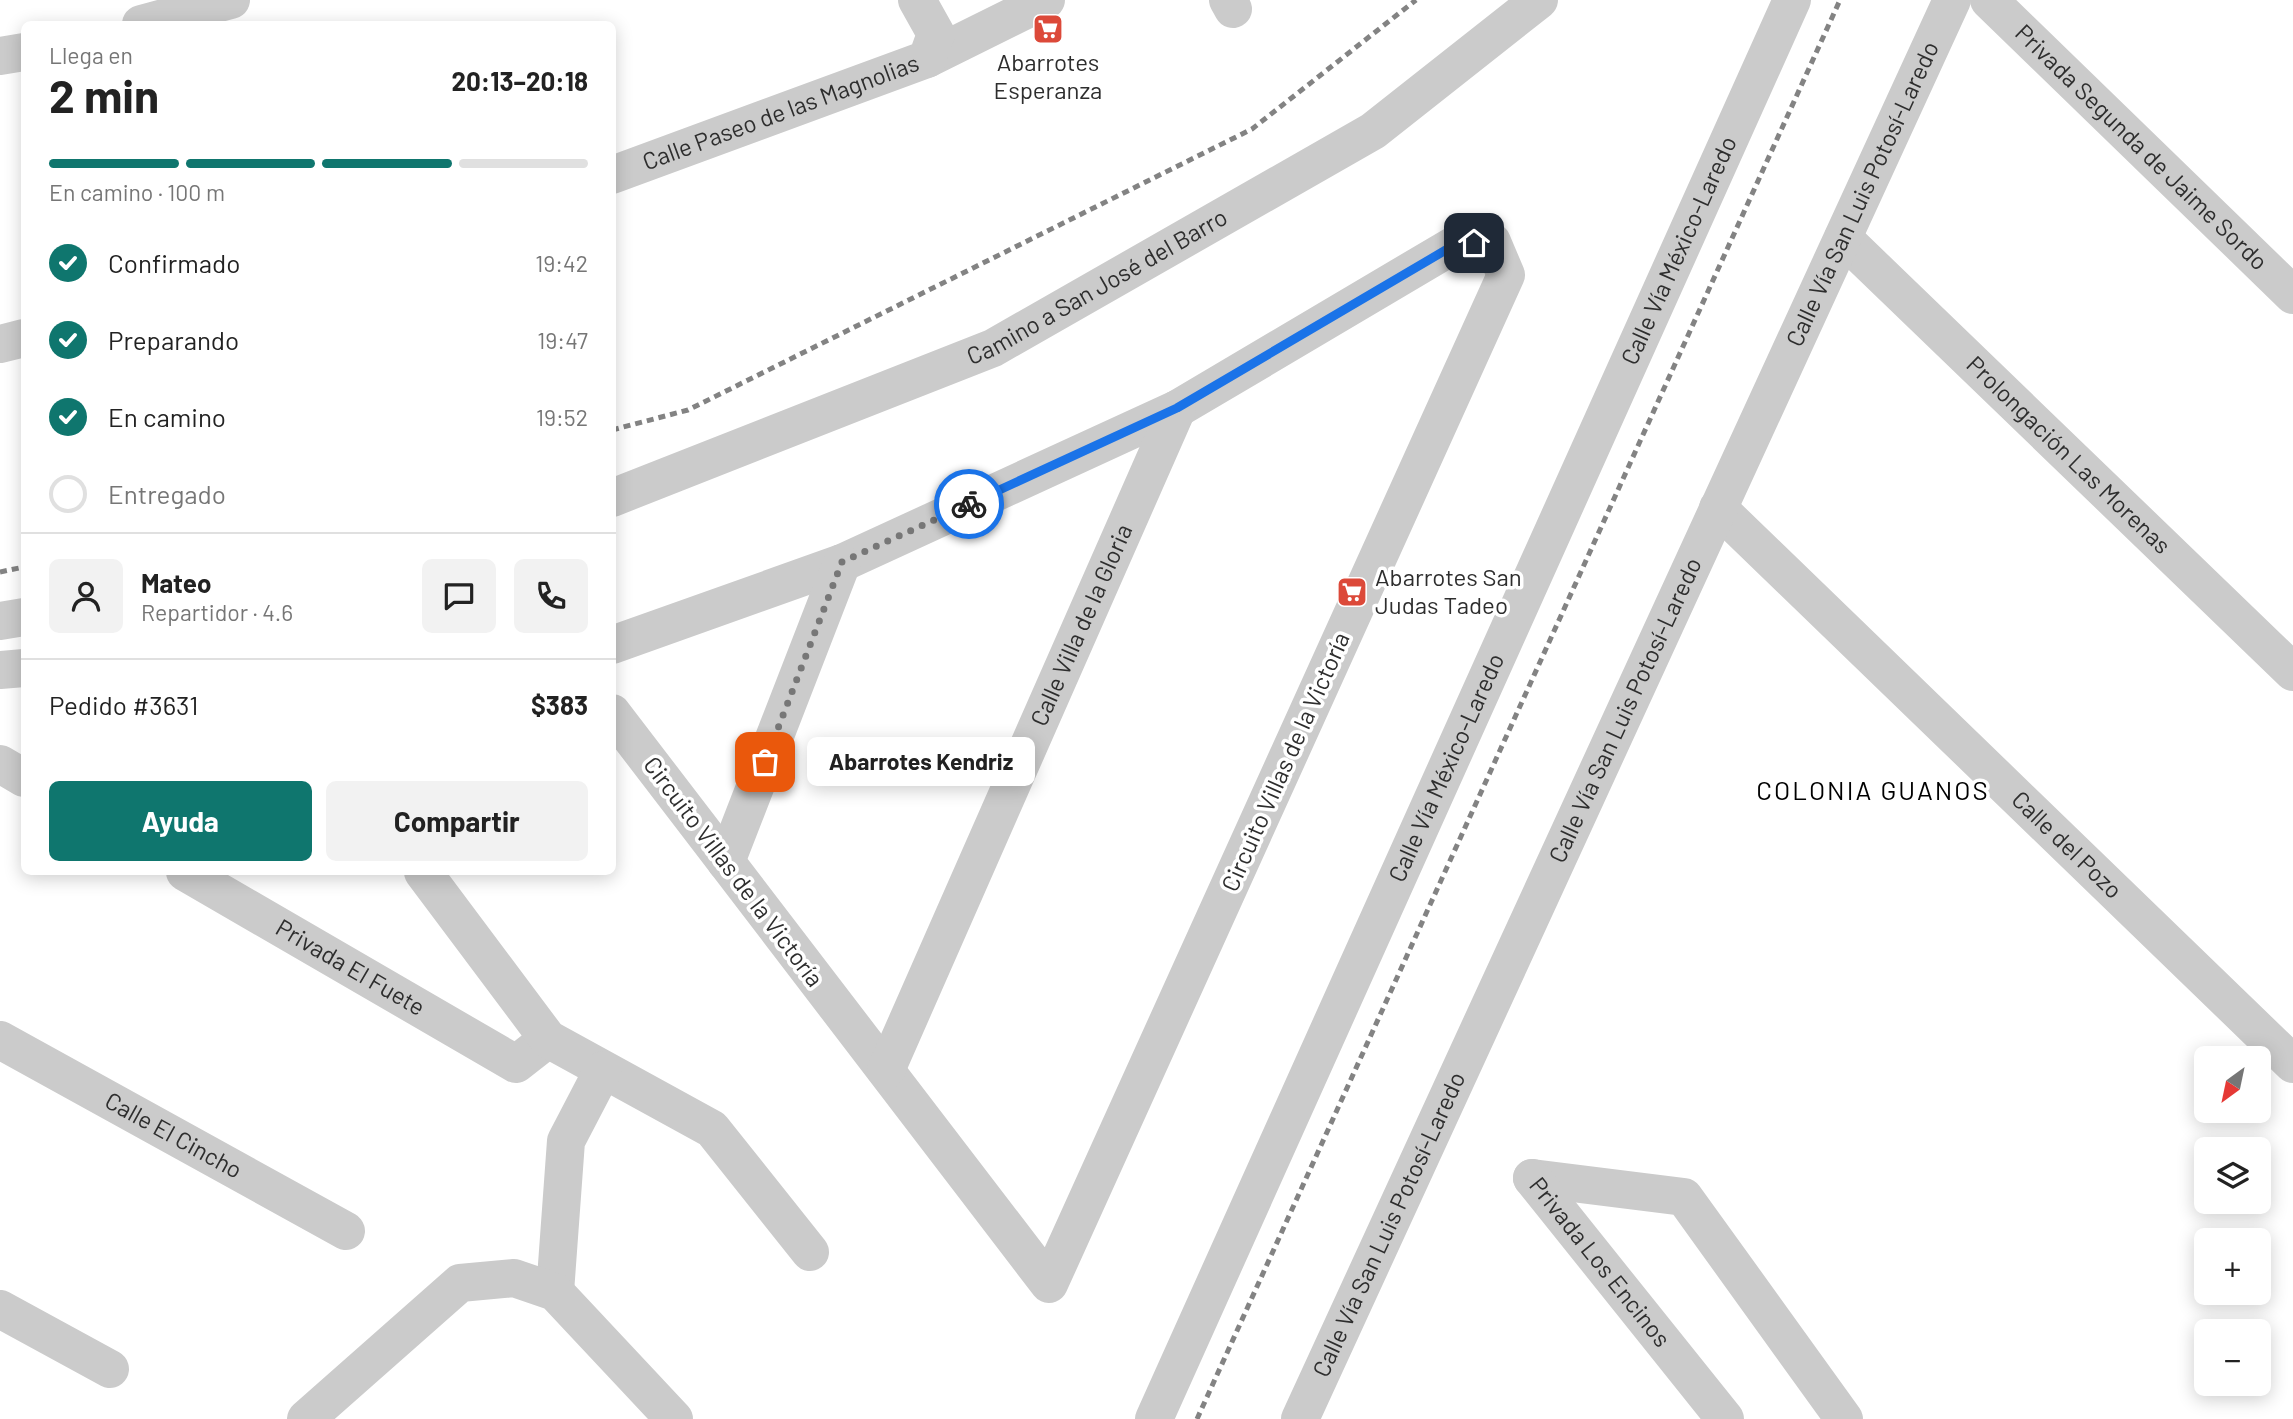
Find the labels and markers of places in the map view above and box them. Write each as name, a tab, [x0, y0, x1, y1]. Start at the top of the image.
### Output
supermarket icon: Abarrotes Esperanza	[1031, 12, 1065, 46]
place label: Abarrotes Esperanza	[994, 47, 1102, 104]
pin	[1444, 213, 1504, 273]
place label: Abarrotes San Judas Tadeo	[1375, 562, 1522, 619]
supermarket icon: Abarrotes San Judas Tadeo	[1335, 575, 1369, 609]
pin	[735, 732, 795, 792]
callout: Abarrotes Kendriz	[807, 738, 1034, 786]

